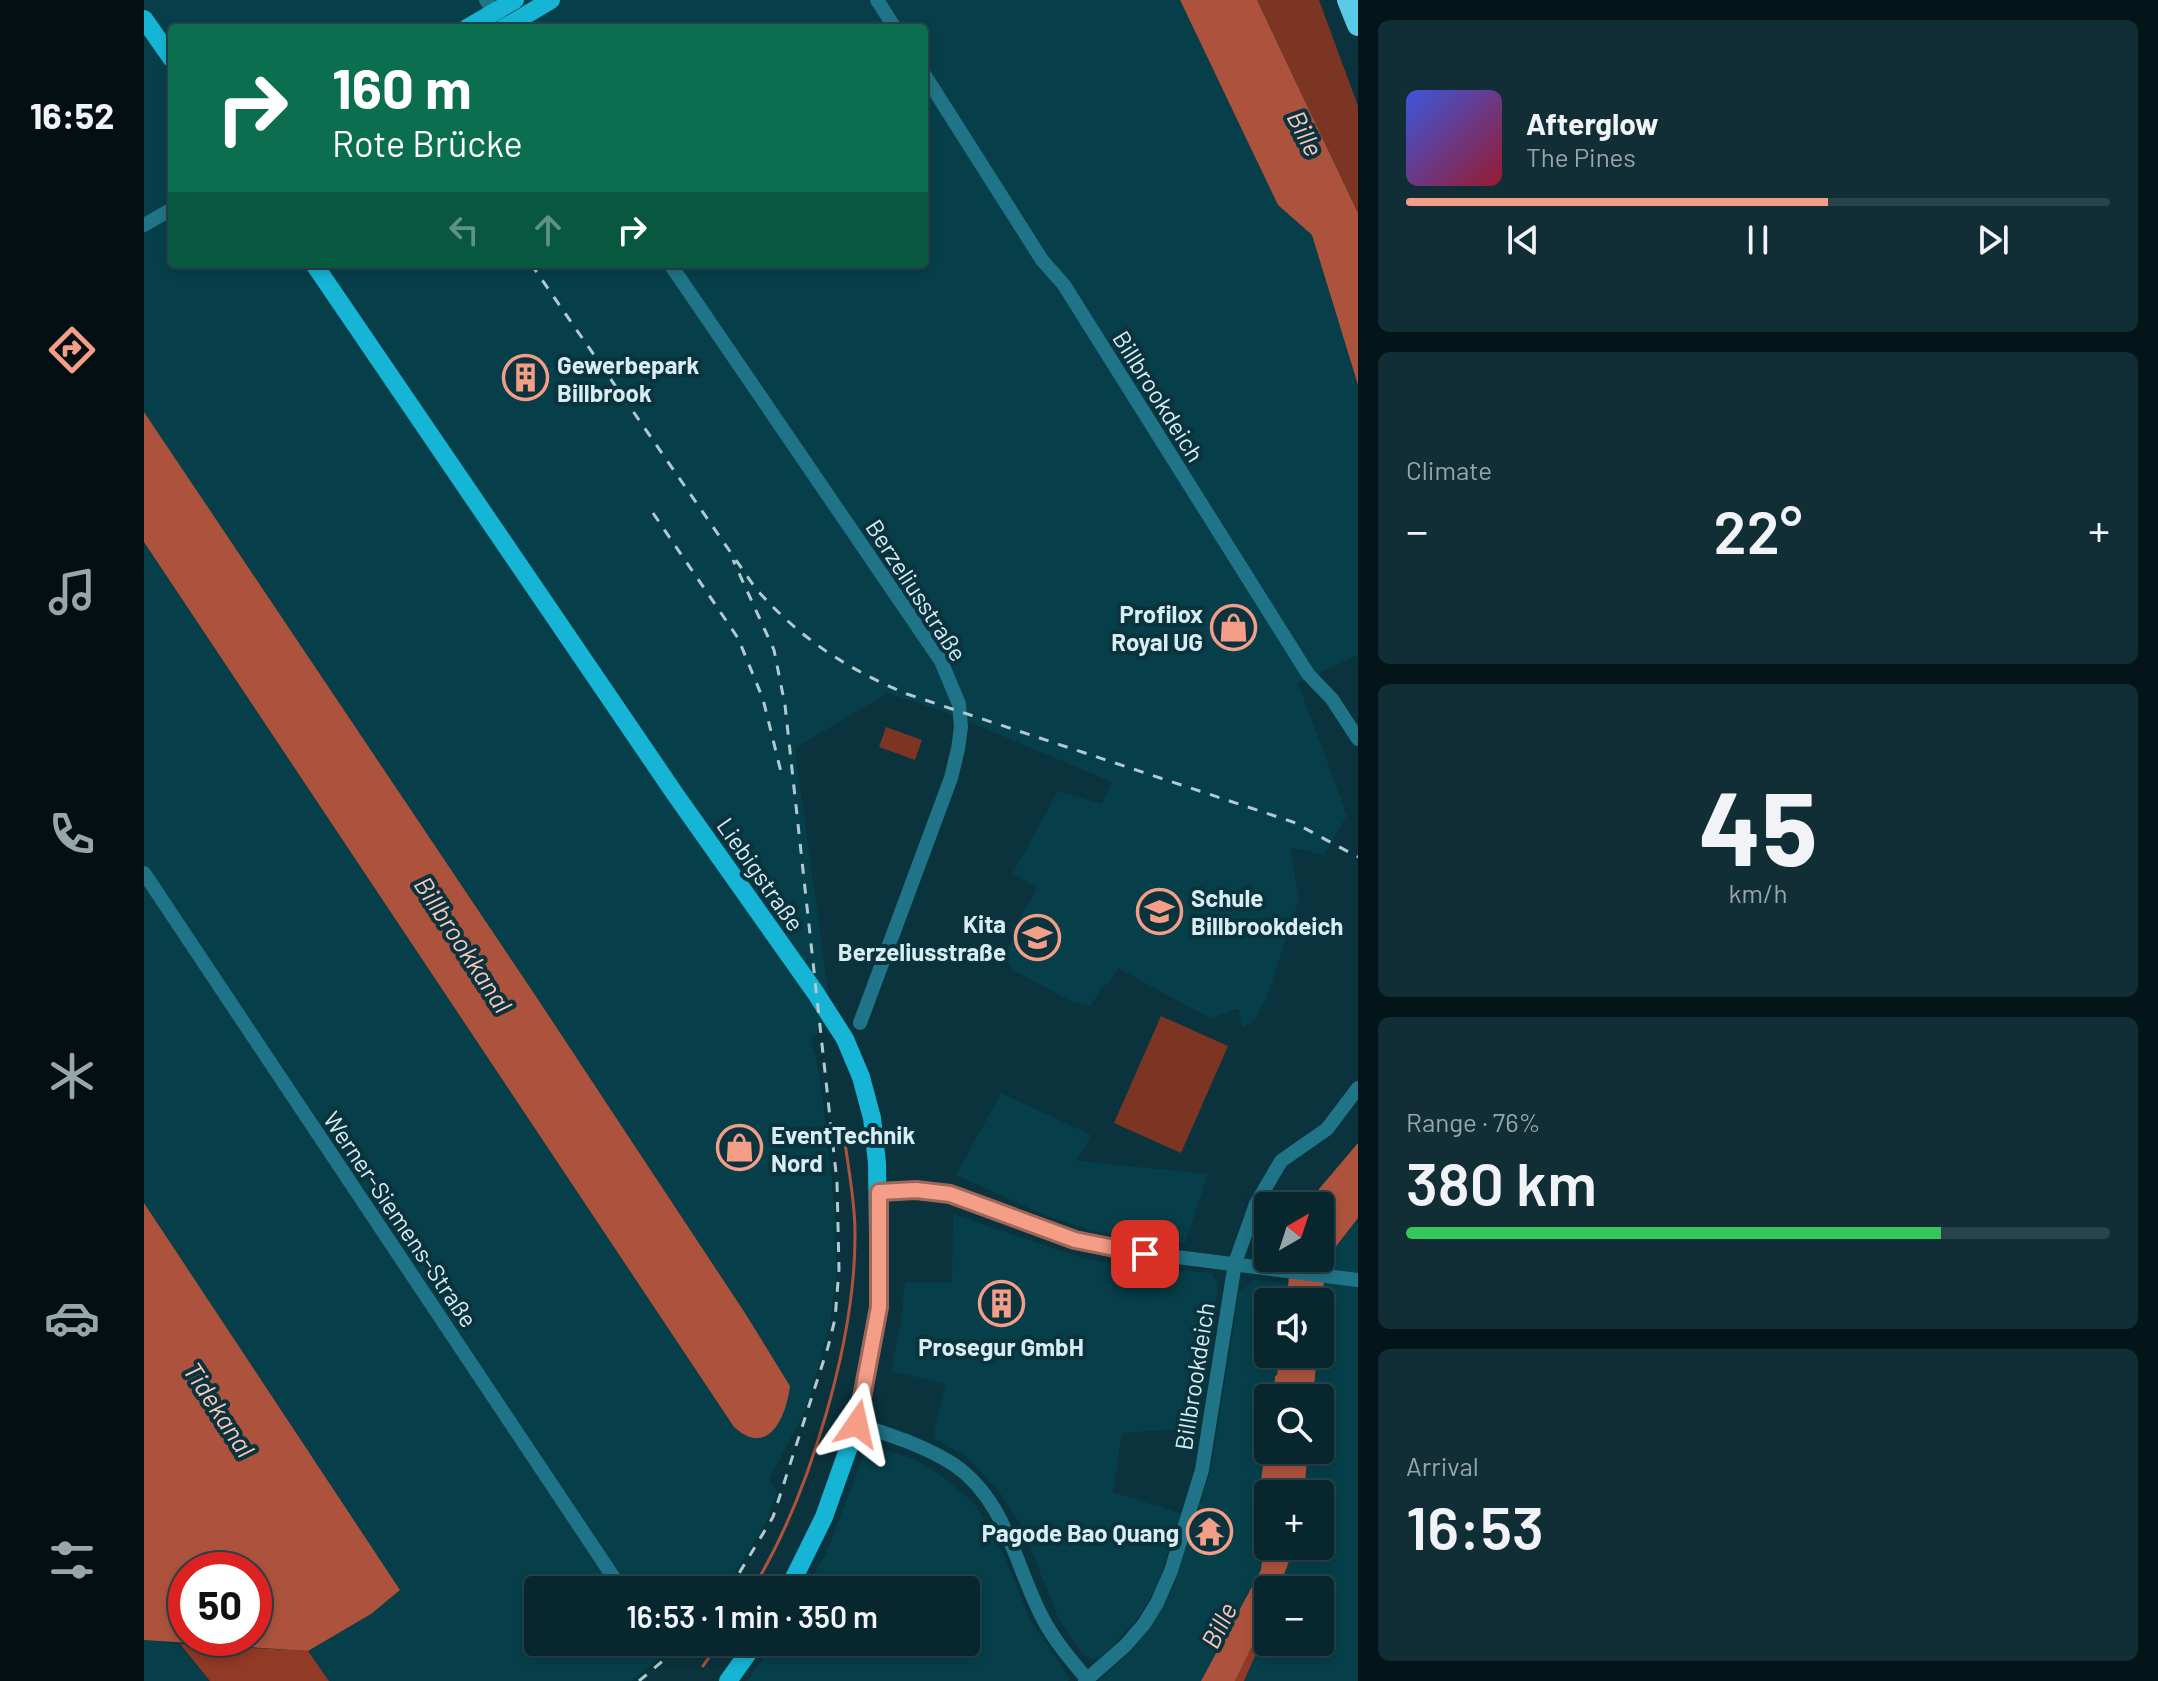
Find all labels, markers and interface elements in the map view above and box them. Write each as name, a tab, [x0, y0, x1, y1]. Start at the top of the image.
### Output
text: 160 m	[332, 53, 472, 120]
icon: right	[200, 56, 304, 160]
text: 16:52	[30, 93, 114, 136]
water label: Bille	[1281, 105, 1331, 161]
text: Afterglow	[1526, 105, 1659, 141]
text: Rote Brücke	[332, 121, 523, 164]
text: The Pines	[1526, 141, 1636, 172]
icon: left	[442, 208, 486, 252]
icon: ahead	[526, 208, 570, 252]
icon: right	[610, 208, 654, 252]
icon: previous	[1501, 218, 1545, 262]
icon: pause	[1736, 218, 1780, 262]
icon: next	[1971, 218, 2015, 262]
icon: directions	[44, 322, 100, 378]
street label: Billbrookdeich	[1107, 325, 1211, 467]
place label: Gewerbepark Billbrook	[557, 350, 700, 407]
building icon: Gewerbepark Billbrook	[502, 354, 550, 402]
text: Climate	[1406, 454, 1492, 485]
text: 22°	[1714, 494, 1802, 566]
text: −	[1406, 503, 1428, 556]
text: +	[2088, 503, 2110, 556]
street label: Berzeliusstraße	[860, 514, 974, 666]
icon: music	[44, 564, 100, 620]
place label: Profilox Royal UG	[1111, 599, 1203, 656]
shop icon: Profilox Royal UG	[1210, 603, 1258, 651]
text: 45	[1699, 762, 1817, 887]
icon: phone	[44, 806, 100, 862]
street label: Liebigstraße	[711, 812, 811, 936]
water label: Billbrookkanal	[409, 870, 520, 1018]
text: km/h	[1729, 877, 1787, 908]
place label: Schule Billbrookdeich	[1191, 883, 1343, 940]
school or university icon: Schule Billbrookdeich	[1136, 887, 1184, 935]
place label: Kita Berzeliusstraße	[838, 909, 1006, 966]
school or university icon: Kita Berzeliusstraße	[1013, 913, 1061, 961]
icon: climate	[44, 1048, 100, 1104]
street label: Werner-Siemens-Straße	[318, 1105, 484, 1333]
text: Range · 76%	[1406, 1106, 1541, 1137]
place label: EventTechnik Nord	[771, 1120, 915, 1177]
shop icon: EventTechnik Nord	[716, 1124, 764, 1172]
text: 380 km	[1406, 1146, 1597, 1218]
north arrow	[1254, 1192, 1334, 1272]
map controls	[1254, 1192, 1334, 1656]
pin	[1111, 1220, 1179, 1288]
icon: arrive	[1123, 1232, 1167, 1276]
building icon: Prosegur GmbH	[977, 1280, 1025, 1328]
button: sound	[1254, 1288, 1334, 1368]
icon: car	[44, 1290, 100, 1346]
street label: Billbrookdeich	[1168, 1300, 1220, 1452]
place label: Prosegur GmbH	[918, 1332, 1084, 1361]
water label: Tidekanal	[178, 1356, 262, 1462]
position arrow	[815, 1382, 899, 1466]
button: search	[1254, 1384, 1334, 1464]
text: Arrival	[1406, 1450, 1479, 1481]
button: +	[1254, 1480, 1334, 1560]
text: 16:53	[1406, 1490, 1544, 1562]
temple icon: Pagode Bao Quang	[1186, 1508, 1234, 1556]
place label: Pagode Bao Quang	[982, 1518, 1179, 1547]
icon: filters	[44, 1532, 100, 1588]
speed limit sign: 50	[168, 1552, 272, 1656]
button: −	[1254, 1576, 1334, 1656]
water label: Bille	[1194, 1597, 1242, 1653]
text: 16:53 · 1 min · 350 m	[626, 1598, 878, 1634]

